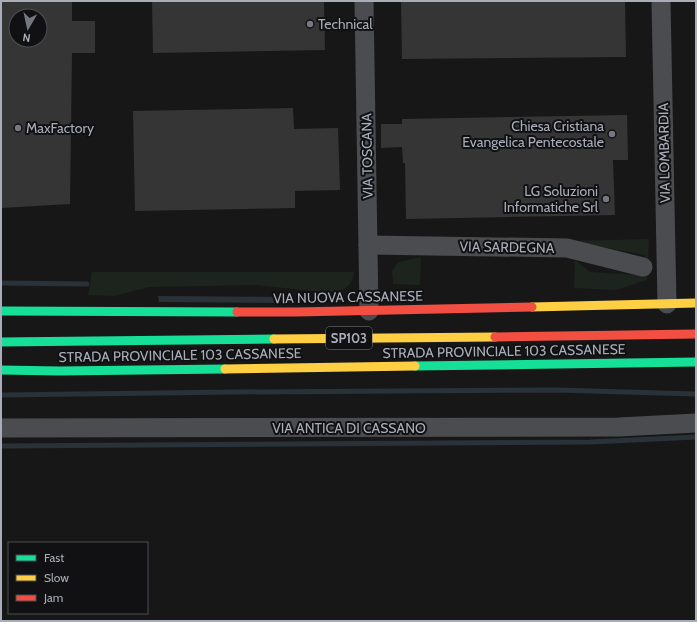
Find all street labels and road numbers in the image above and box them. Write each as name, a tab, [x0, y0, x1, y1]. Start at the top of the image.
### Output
street label: VIA LOMBARDIA	[654, 102, 674, 203]
street label: VIA TOSCANA	[357, 113, 377, 199]
street label: VIA SARDEGNA	[459, 237, 555, 257]
street label: VIA NUOVA CASSANESE	[273, 287, 423, 307]
road number: SP103	[326, 327, 372, 349]
street label: STRADA PROVINCIALE 103 CASSANESE	[382, 340, 626, 362]
street label: STRADA PROVINCIALE 103 CASSANESE	[58, 344, 302, 366]
street label: VIA ANTICA DI CASSANO	[272, 419, 426, 437]

